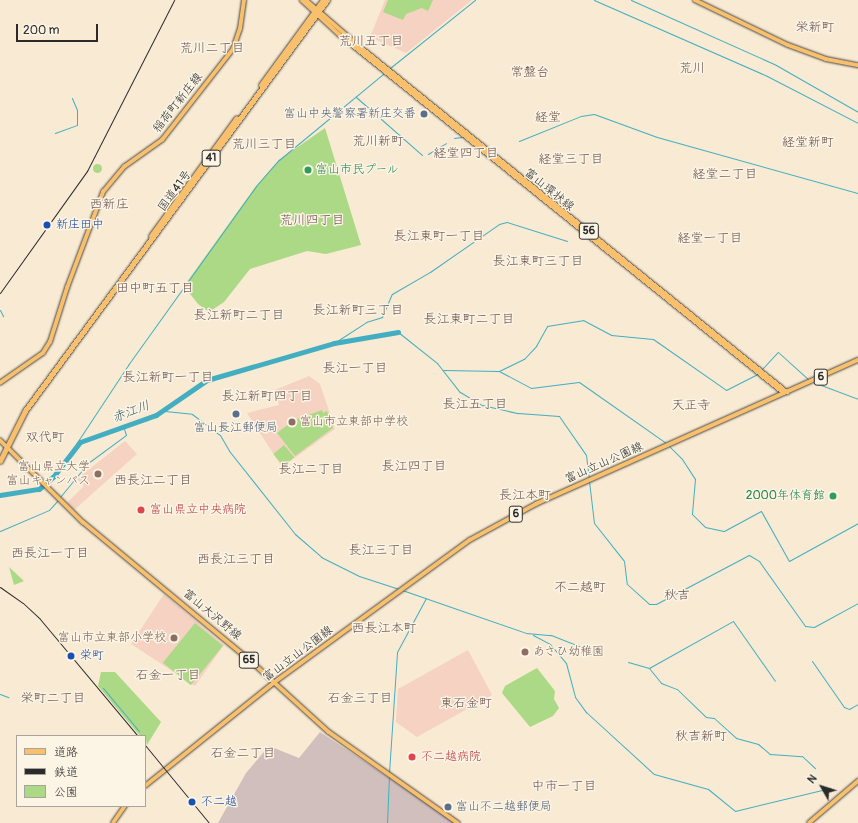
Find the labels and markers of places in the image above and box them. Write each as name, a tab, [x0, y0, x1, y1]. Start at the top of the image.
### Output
place label: 富山中央警察署新庄交番	[284, 107, 416, 121]
marker: 富山中央警察署新庄交番	[419, 109, 429, 119]
place label: 富山市民プール	[316, 163, 399, 177]
marker: 富山市民プール	[303, 165, 313, 175]
place label: 新庄田中	[56, 218, 104, 232]
marker: 新庄田中	[41, 219, 53, 231]
marker: 富山長江郵便局	[231, 409, 241, 419]
place label: 富山市立東部中学校	[300, 415, 408, 429]
marker: 富山市立東部中学校	[287, 417, 297, 427]
place label: 富山長江郵便局	[194, 421, 278, 435]
place label: 富山県立大学 富山キャンパス	[6, 460, 90, 488]
marker: 富山県立大学 富山キャンパス	[93, 469, 103, 479]
place label: 2000年体育館	[746, 489, 825, 503]
marker: 2000年体育館	[828, 491, 838, 501]
place label: 富山県立中央病院	[150, 503, 246, 517]
marker: 富山県立中央病院	[135, 504, 147, 516]
place label: 富山市立東部小学校	[58, 631, 166, 645]
marker: 富山市立東部小学校	[169, 633, 179, 643]
place label: あさひ幼稚園	[533, 645, 605, 659]
marker: あさひ幼稚園	[520, 647, 530, 657]
place label: 栄町	[80, 649, 104, 663]
marker: 栄町	[65, 650, 77, 662]
place label: 不二越病院	[421, 750, 481, 764]
marker: 不二越病院	[406, 751, 418, 763]
place label: 不二越	[201, 795, 237, 809]
marker: 不二越	[186, 796, 198, 808]
place label: 富山不二越郵便局	[456, 800, 552, 814]
marker: 富山不二越郵便局	[443, 802, 453, 812]

